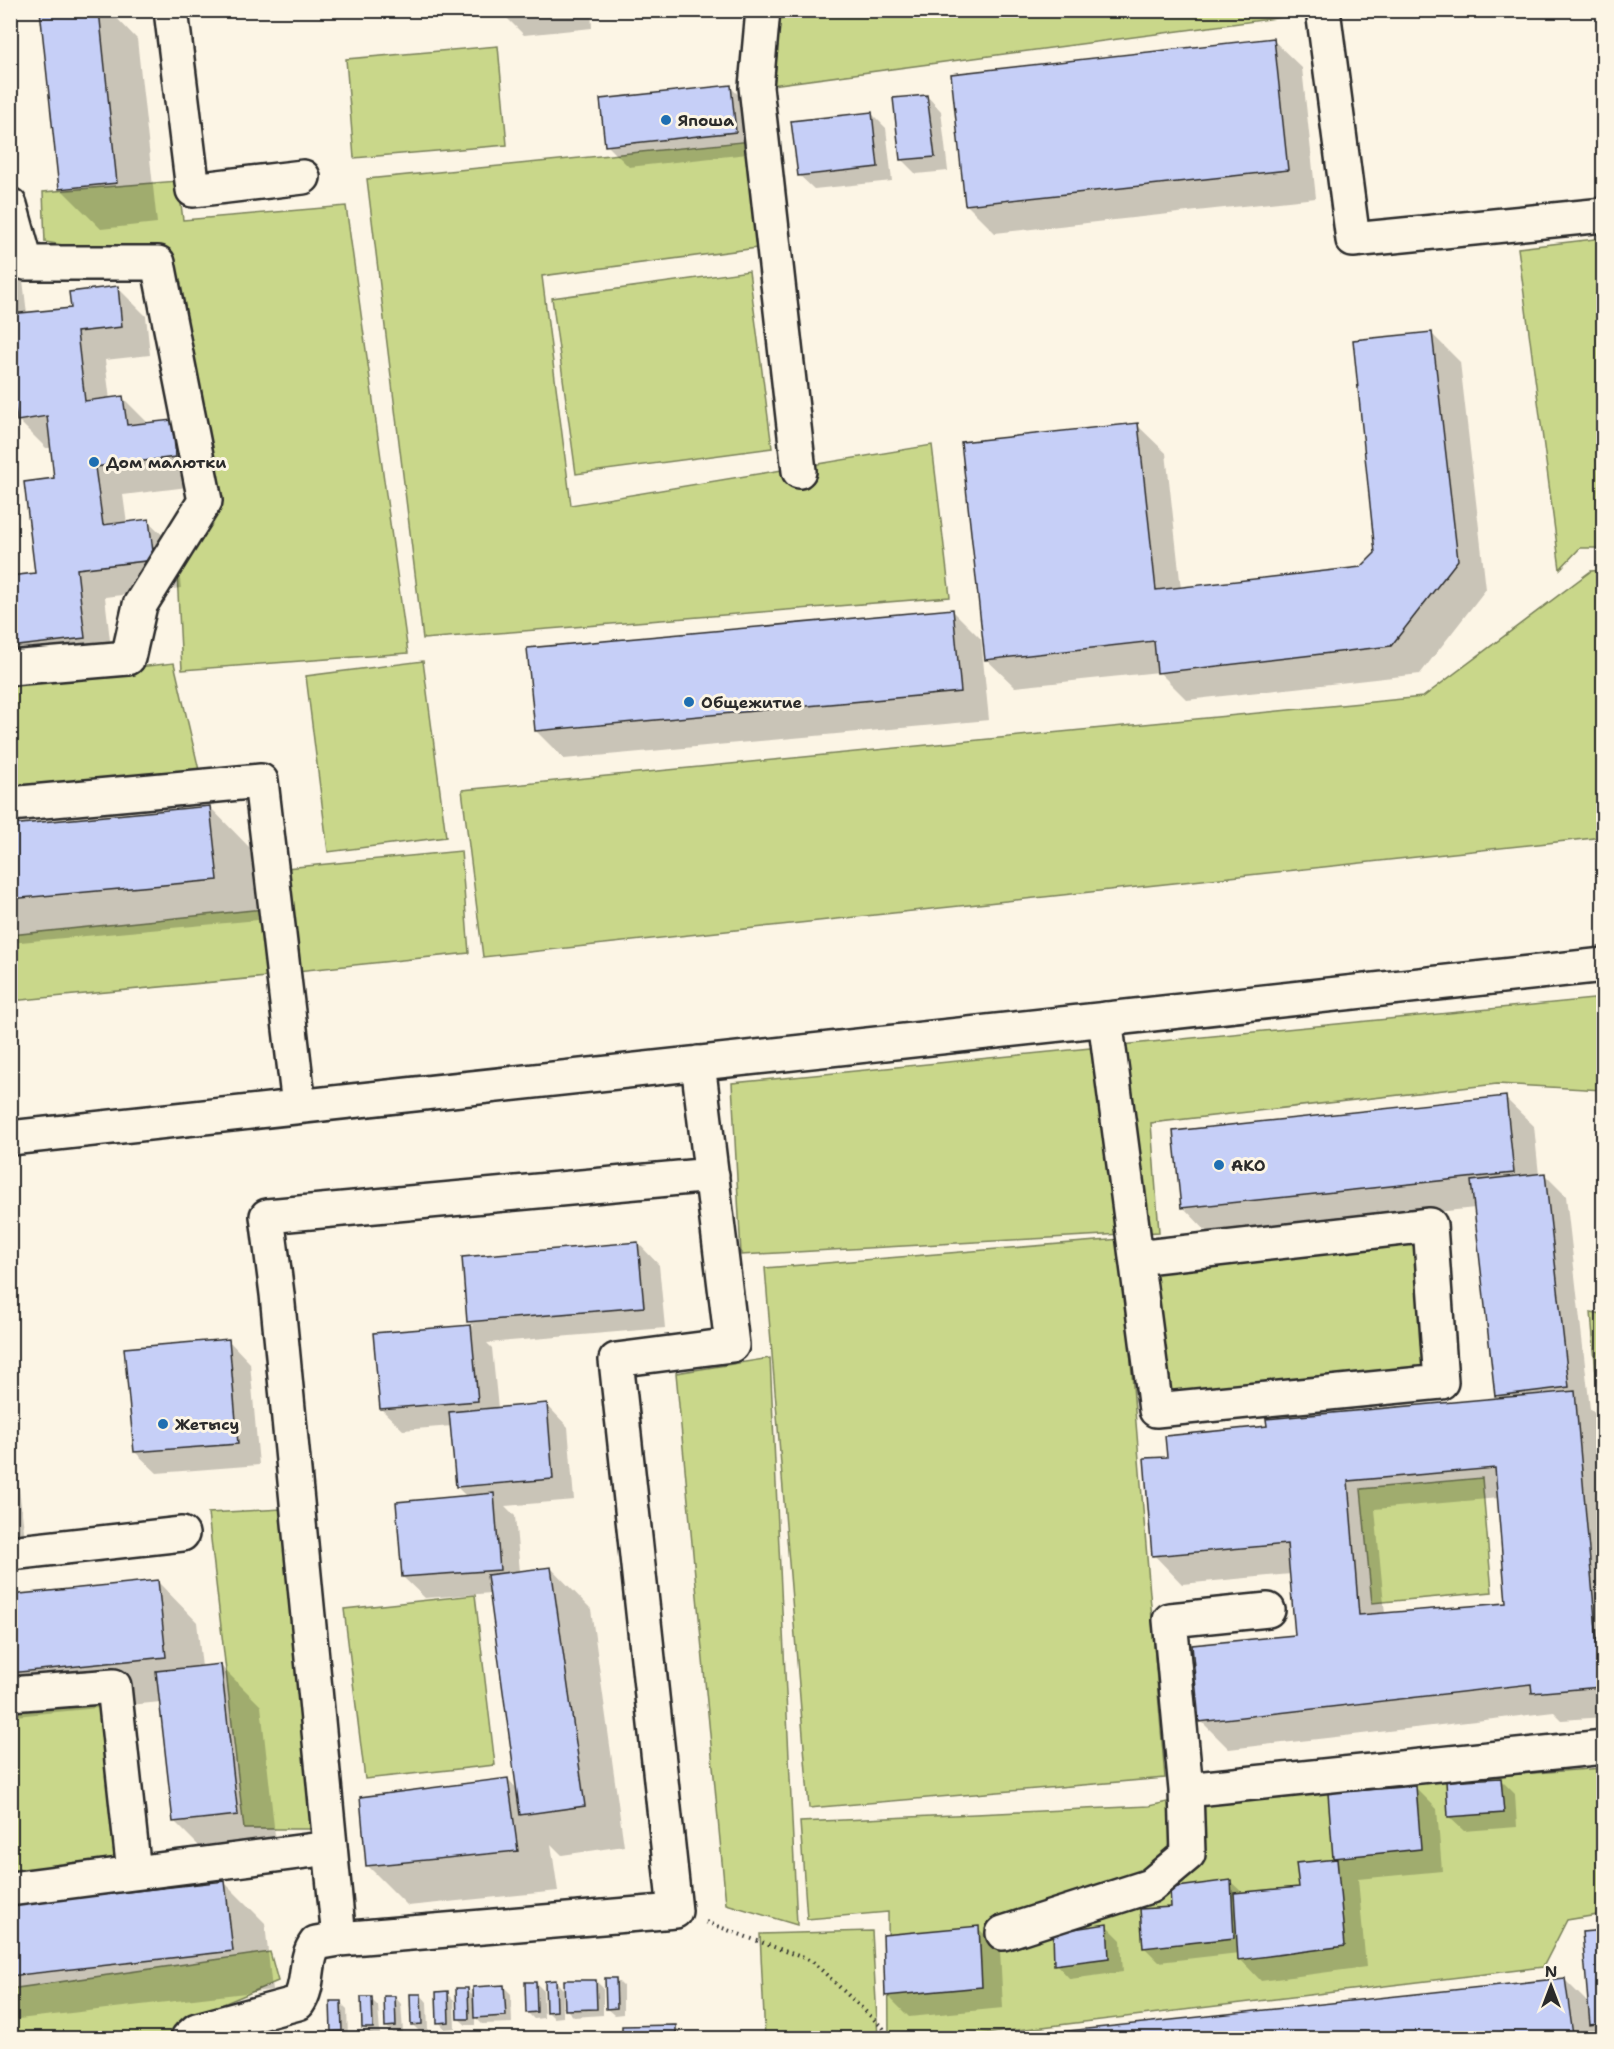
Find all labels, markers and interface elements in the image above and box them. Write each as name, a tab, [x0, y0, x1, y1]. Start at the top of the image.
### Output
place label: Япоша	[678, 110, 734, 131]
marker: Япоша	[659, 113, 673, 127]
place label: Дом малютки	[106, 452, 226, 473]
marker: Дом малютки	[87, 455, 101, 469]
place label: Общежитие	[701, 692, 803, 713]
marker: Общежитие	[682, 695, 696, 709]
place label: АКО	[1231, 1155, 1266, 1176]
marker: АКО	[1212, 1158, 1226, 1172]
place label: Жетысу	[175, 1414, 239, 1435]
marker: Жетысу	[156, 1417, 170, 1431]
north arrow	[1521, 1956, 1581, 2016]
text: N	[1545, 1961, 1557, 1982]

